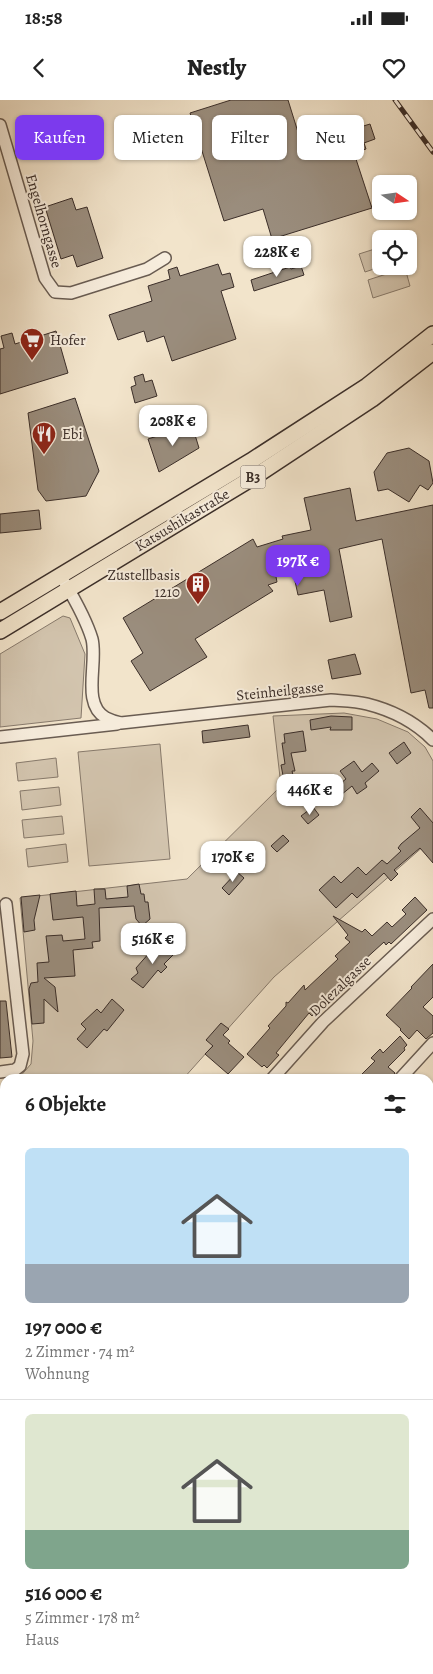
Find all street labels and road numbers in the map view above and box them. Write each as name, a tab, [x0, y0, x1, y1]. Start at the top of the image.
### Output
street label: Engelhorngasse	[21, 172, 67, 271]
road number: B3	[240, 466, 266, 488]
street label: Katsushikastraße	[131, 484, 233, 556]
street label: Steinheilgasse	[235, 676, 325, 706]
street label: Dolezalgasse	[305, 951, 376, 1021]

